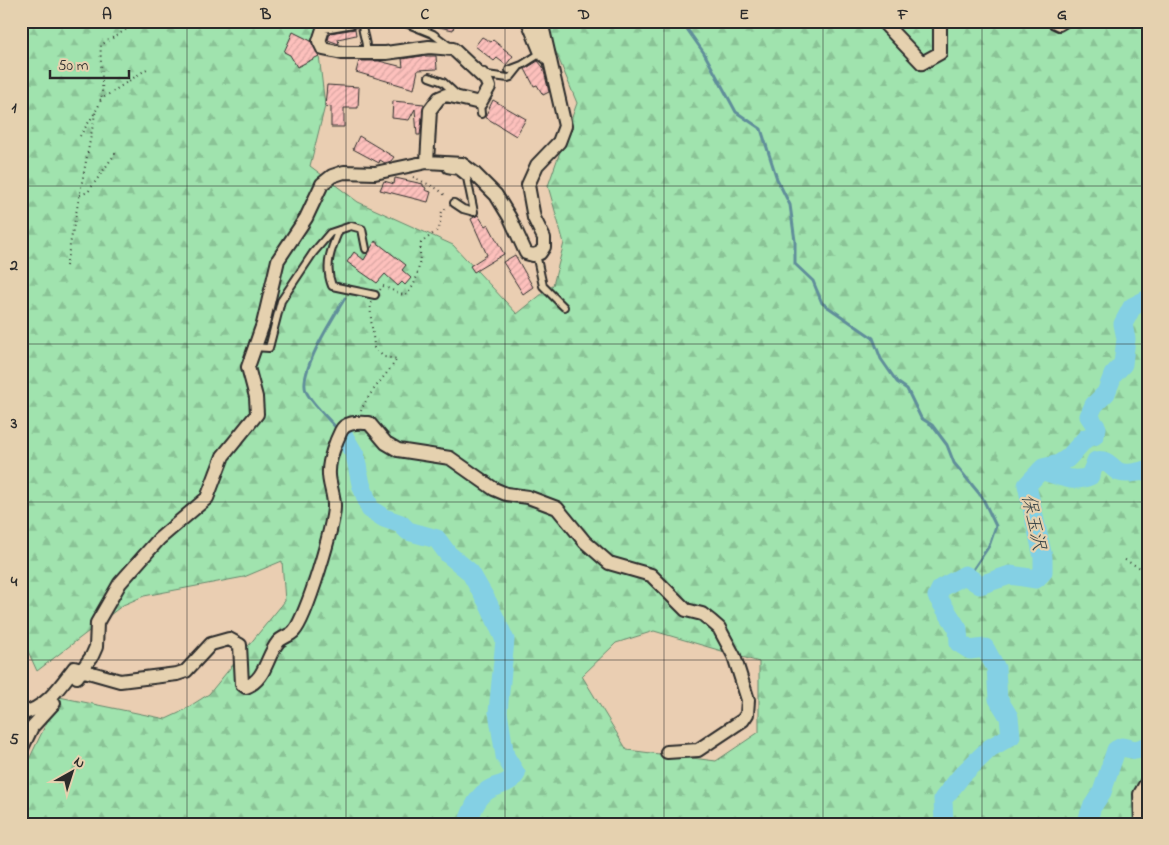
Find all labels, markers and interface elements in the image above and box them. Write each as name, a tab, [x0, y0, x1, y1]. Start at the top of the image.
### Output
text: A	[102, 3, 112, 27]
text: B	[260, 3, 272, 27]
text: C	[421, 3, 430, 27]
text: D	[577, 3, 590, 27]
text: E	[739, 3, 749, 27]
text: F	[897, 3, 909, 27]
text: G	[1057, 3, 1067, 27]
scale bar	[50, 48, 129, 80]
text: 50 m	[58, 55, 89, 77]
text: 1	[11, 96, 17, 120]
text: 2	[9, 254, 18, 278]
text: 3	[10, 412, 18, 436]
water label: 保玉沢	[1013, 492, 1052, 554]
text: 4	[10, 570, 18, 594]
text: 5	[9, 728, 19, 752]
north arrow	[48, 748, 98, 798]
text: N	[69, 752, 90, 774]

